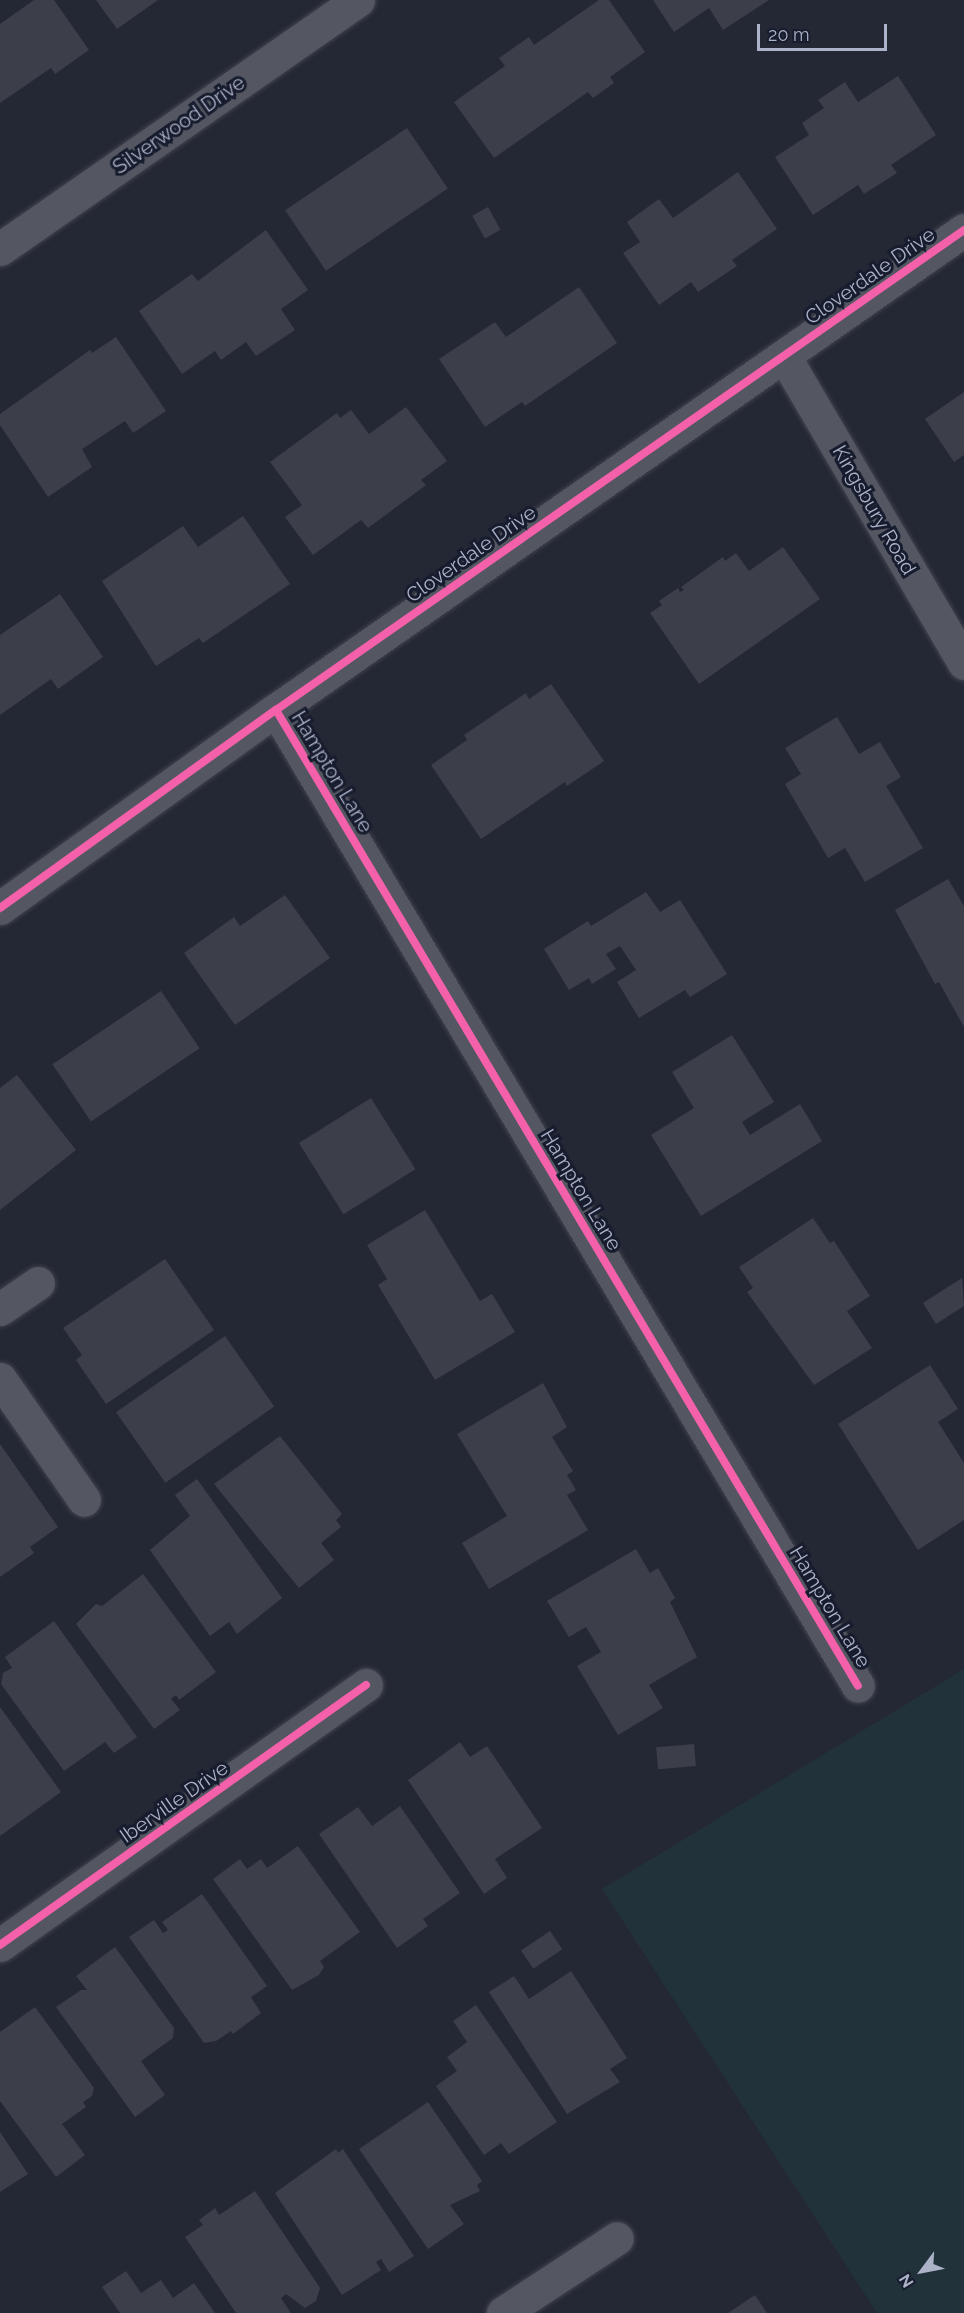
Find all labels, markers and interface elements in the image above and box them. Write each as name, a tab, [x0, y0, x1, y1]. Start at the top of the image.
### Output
scale bar	[760, 12, 890, 50]
text: 20 m	[768, 24, 810, 45]
street label: Silverwood Drive	[108, 71, 250, 179]
street label: Cloverdale Drive	[801, 222, 939, 330]
street label: Kingsbury Road	[827, 441, 921, 579]
street label: Cloverdale Drive	[402, 500, 540, 608]
street label: Hampton Lane	[286, 707, 378, 837]
street label: Hampton Lane	[535, 1125, 627, 1255]
street label: Hampton Lane	[784, 1542, 876, 1672]
street label: Iberville Drive	[115, 1756, 233, 1848]
north arrow	[892, 2241, 952, 2301]
text: N	[895, 2271, 918, 2291]

